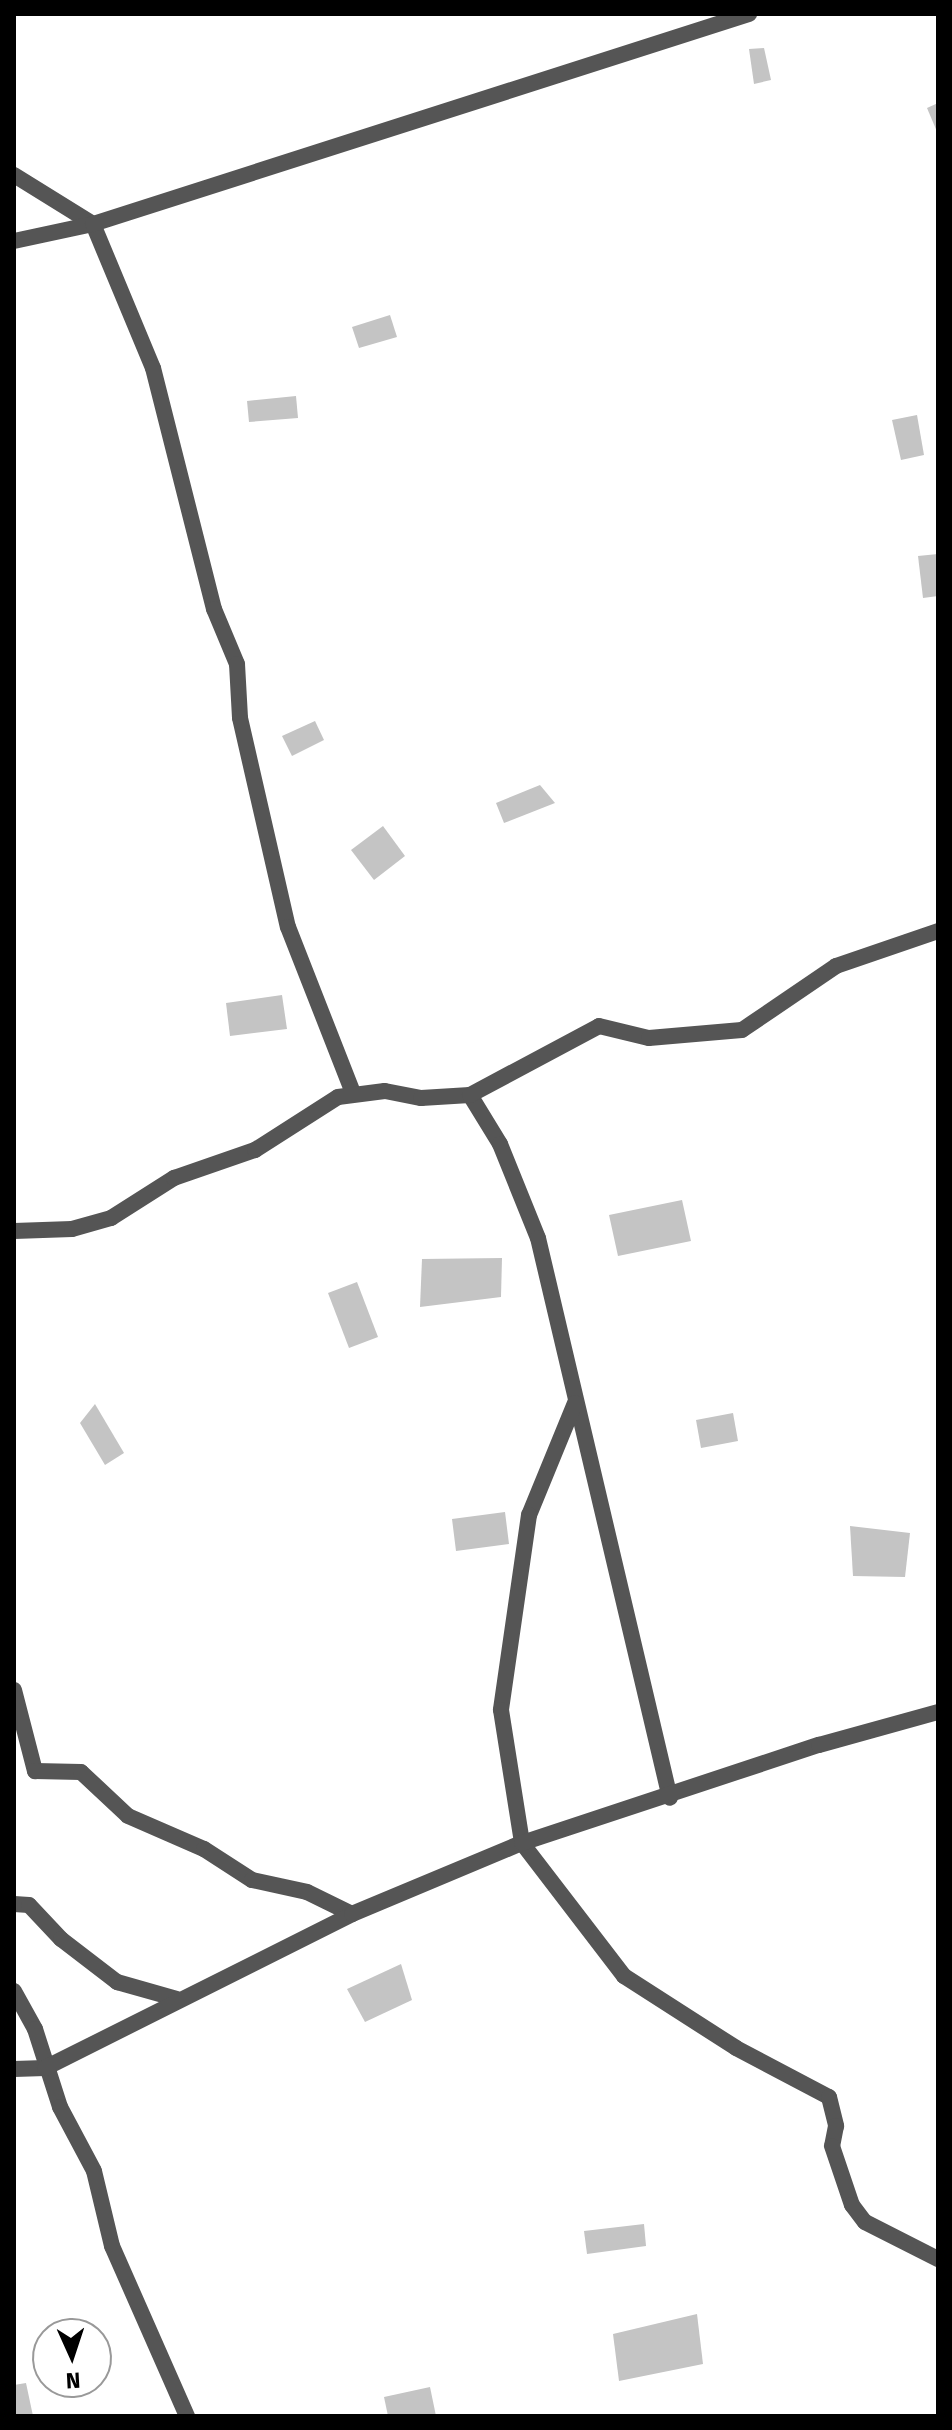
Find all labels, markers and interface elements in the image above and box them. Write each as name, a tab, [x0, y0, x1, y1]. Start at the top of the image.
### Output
north arrow	[32, 2318, 112, 2398]
text: N	[65, 2367, 81, 2394]

